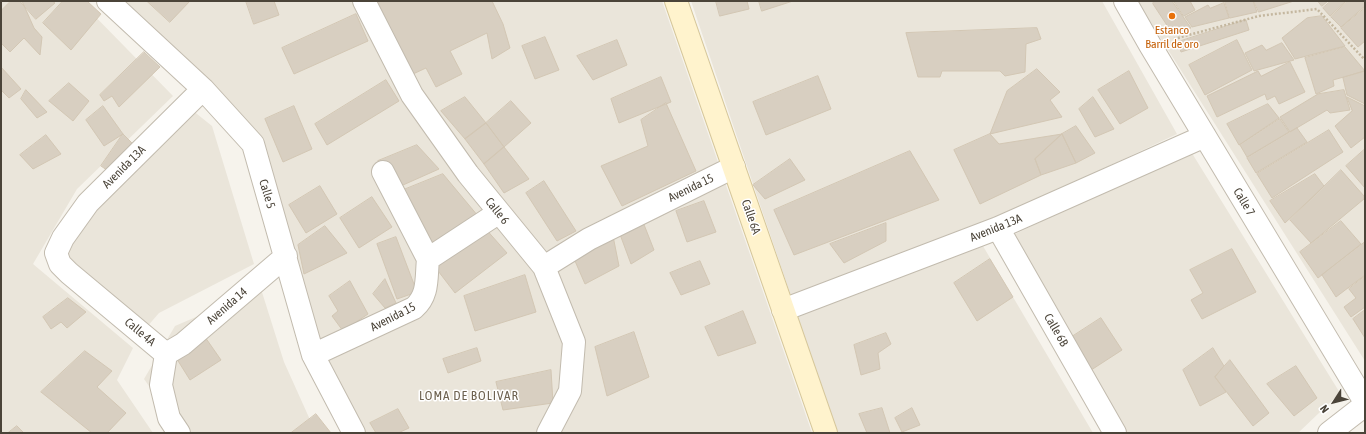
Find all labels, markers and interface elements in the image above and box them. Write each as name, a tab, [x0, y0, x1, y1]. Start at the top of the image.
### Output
marker: Estanco Barril de oro	[1167, 11, 1177, 21]
place label: Estanco Barril de oro	[1145, 23, 1199, 51]
street label: Avenida 13A	[100, 143, 148, 191]
street label: Avenida 15	[666, 171, 716, 205]
street label: Calle 5	[256, 178, 278, 210]
street label: Calle 7	[1230, 185, 1258, 219]
street label: Calle 6	[482, 195, 512, 227]
street label: Calle 6A	[738, 198, 764, 236]
street label: Avenida 13A	[968, 211, 1024, 245]
street label: Avenida 14	[204, 285, 250, 327]
street label: Avenida 15	[368, 299, 418, 335]
street label: Calle 6B	[1041, 311, 1071, 349]
street label: Calle 4A	[122, 315, 158, 349]
north arrow	[1314, 382, 1354, 422]
district label: LOMA DE BOLIVAR	[419, 388, 519, 404]
text: N	[1318, 403, 1331, 415]

